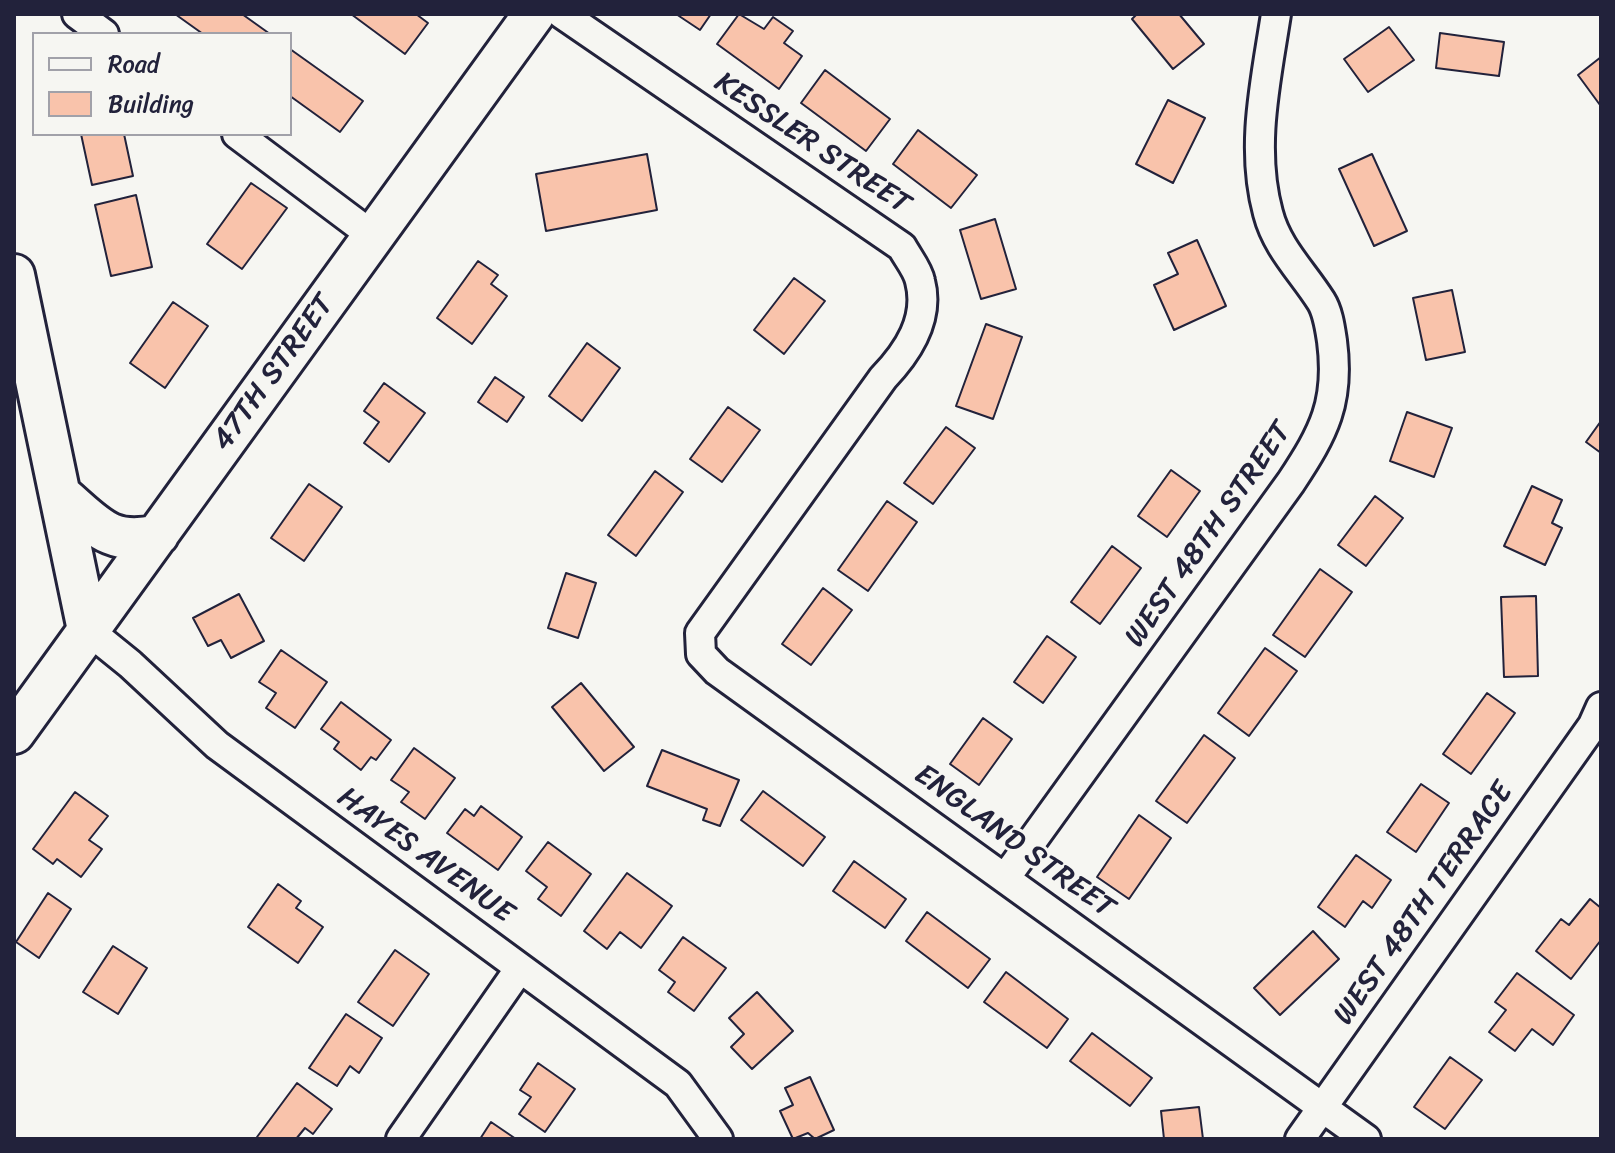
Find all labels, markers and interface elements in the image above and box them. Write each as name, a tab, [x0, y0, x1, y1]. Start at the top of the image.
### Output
legend	[32, 32, 292, 136]
text: Road	[108, 43, 159, 85]
street label: KESSLER STREET	[707, 65, 917, 223]
text: Building	[108, 83, 194, 125]
street label: 47TH STREET	[205, 288, 343, 458]
street label: WEST 48TH STREET	[1118, 416, 1300, 654]
street label: ENGLAND STREET	[907, 757, 1121, 927]
street label: WEST 48TH TERRACE	[1327, 776, 1521, 1032]
street label: HAYES AVENUE	[330, 780, 520, 932]

